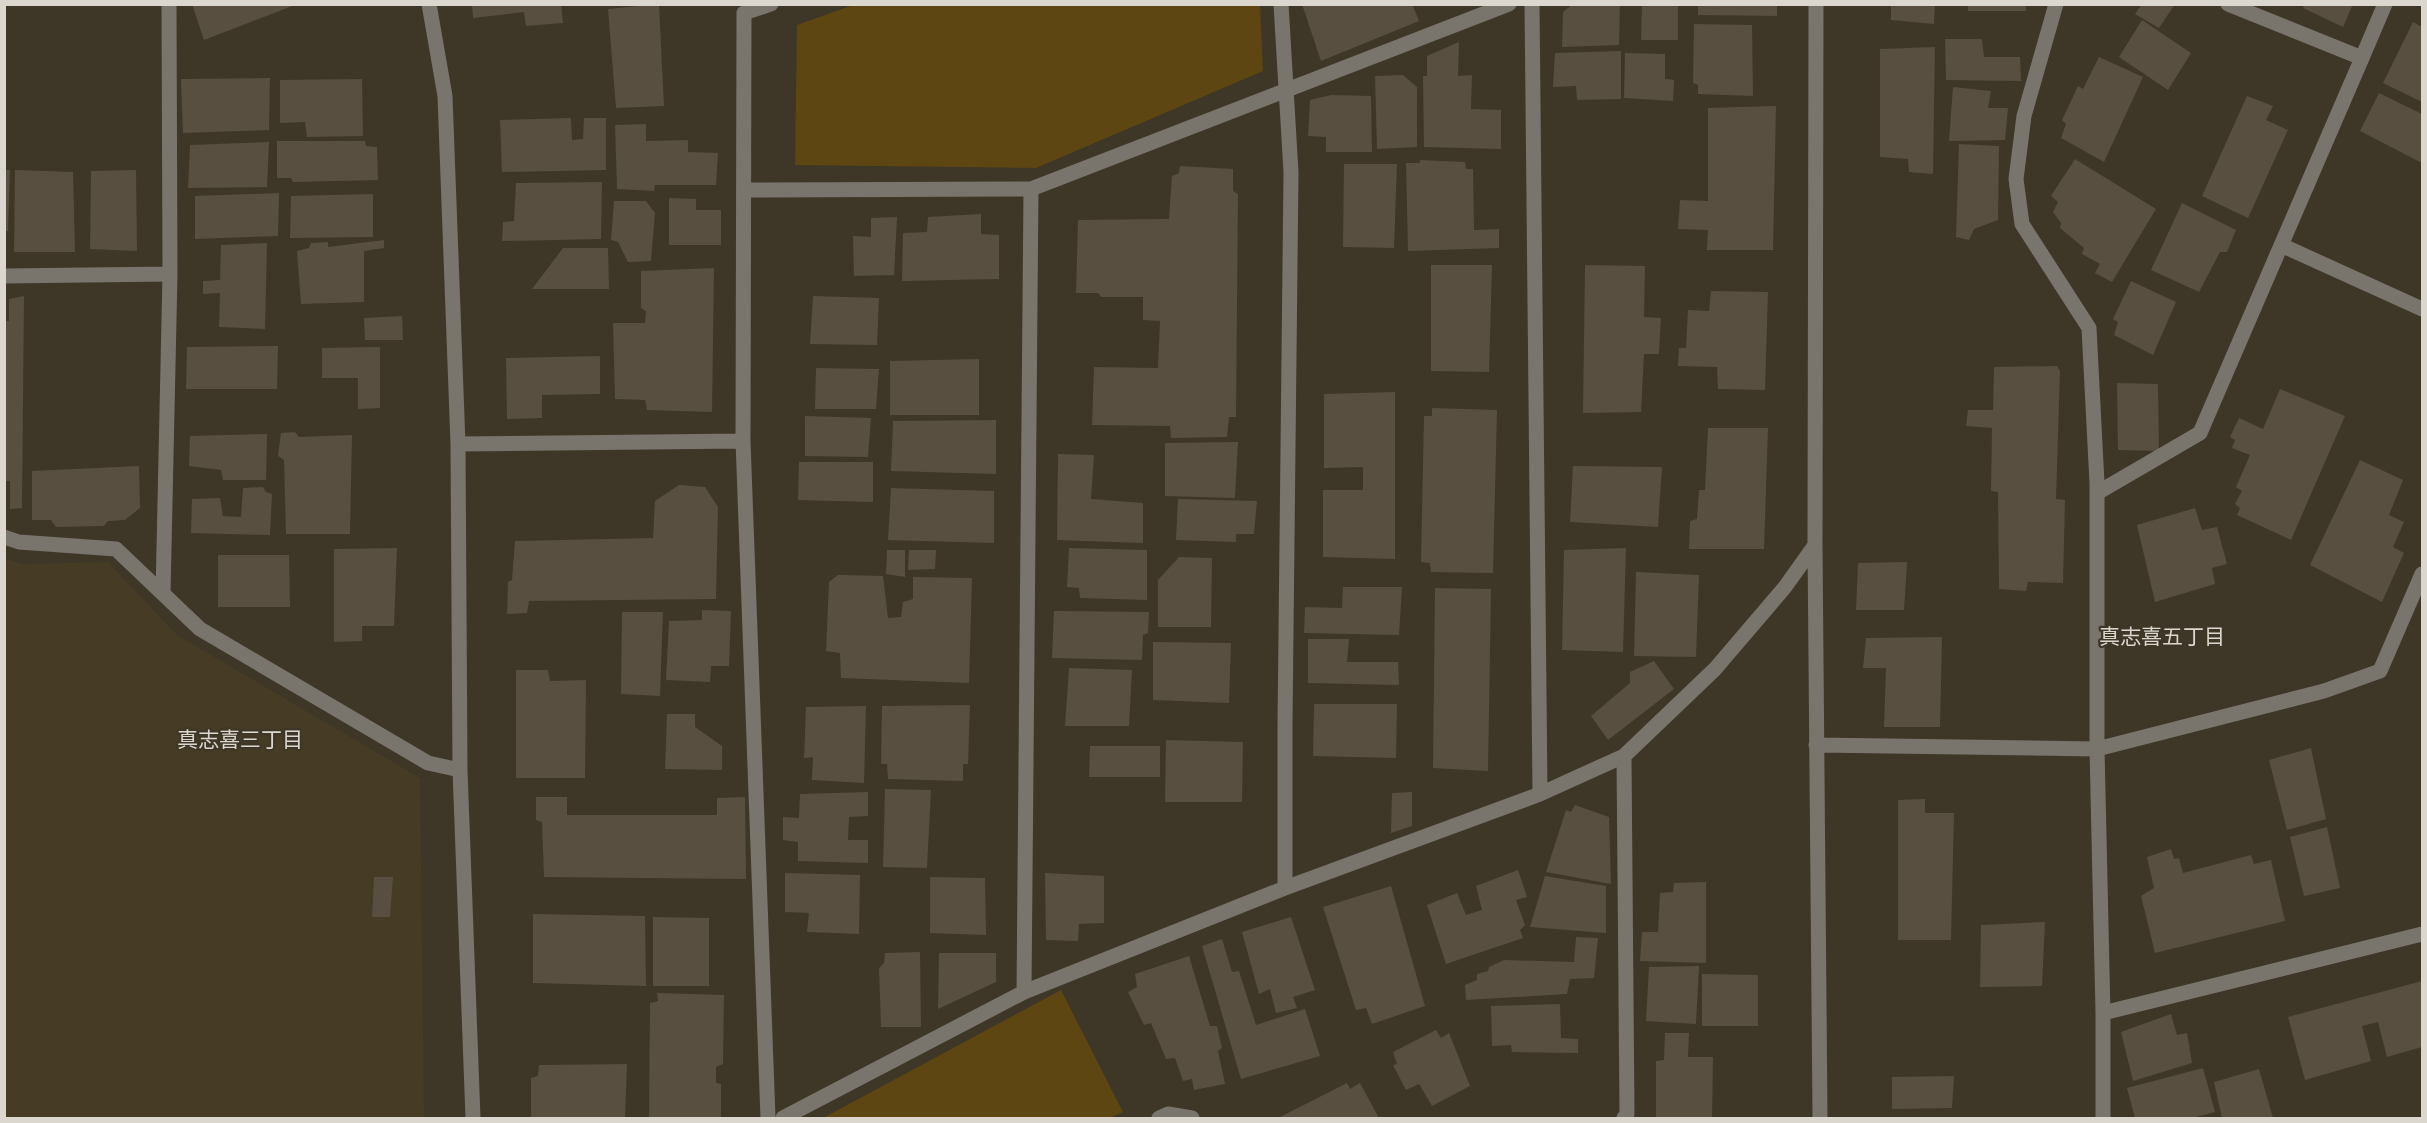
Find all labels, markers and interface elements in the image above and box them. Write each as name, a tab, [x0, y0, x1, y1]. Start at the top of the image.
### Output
district label: 真志喜五丁目	[2099, 623, 2225, 650]
district label: 真志喜三丁目	[177, 726, 303, 753]

